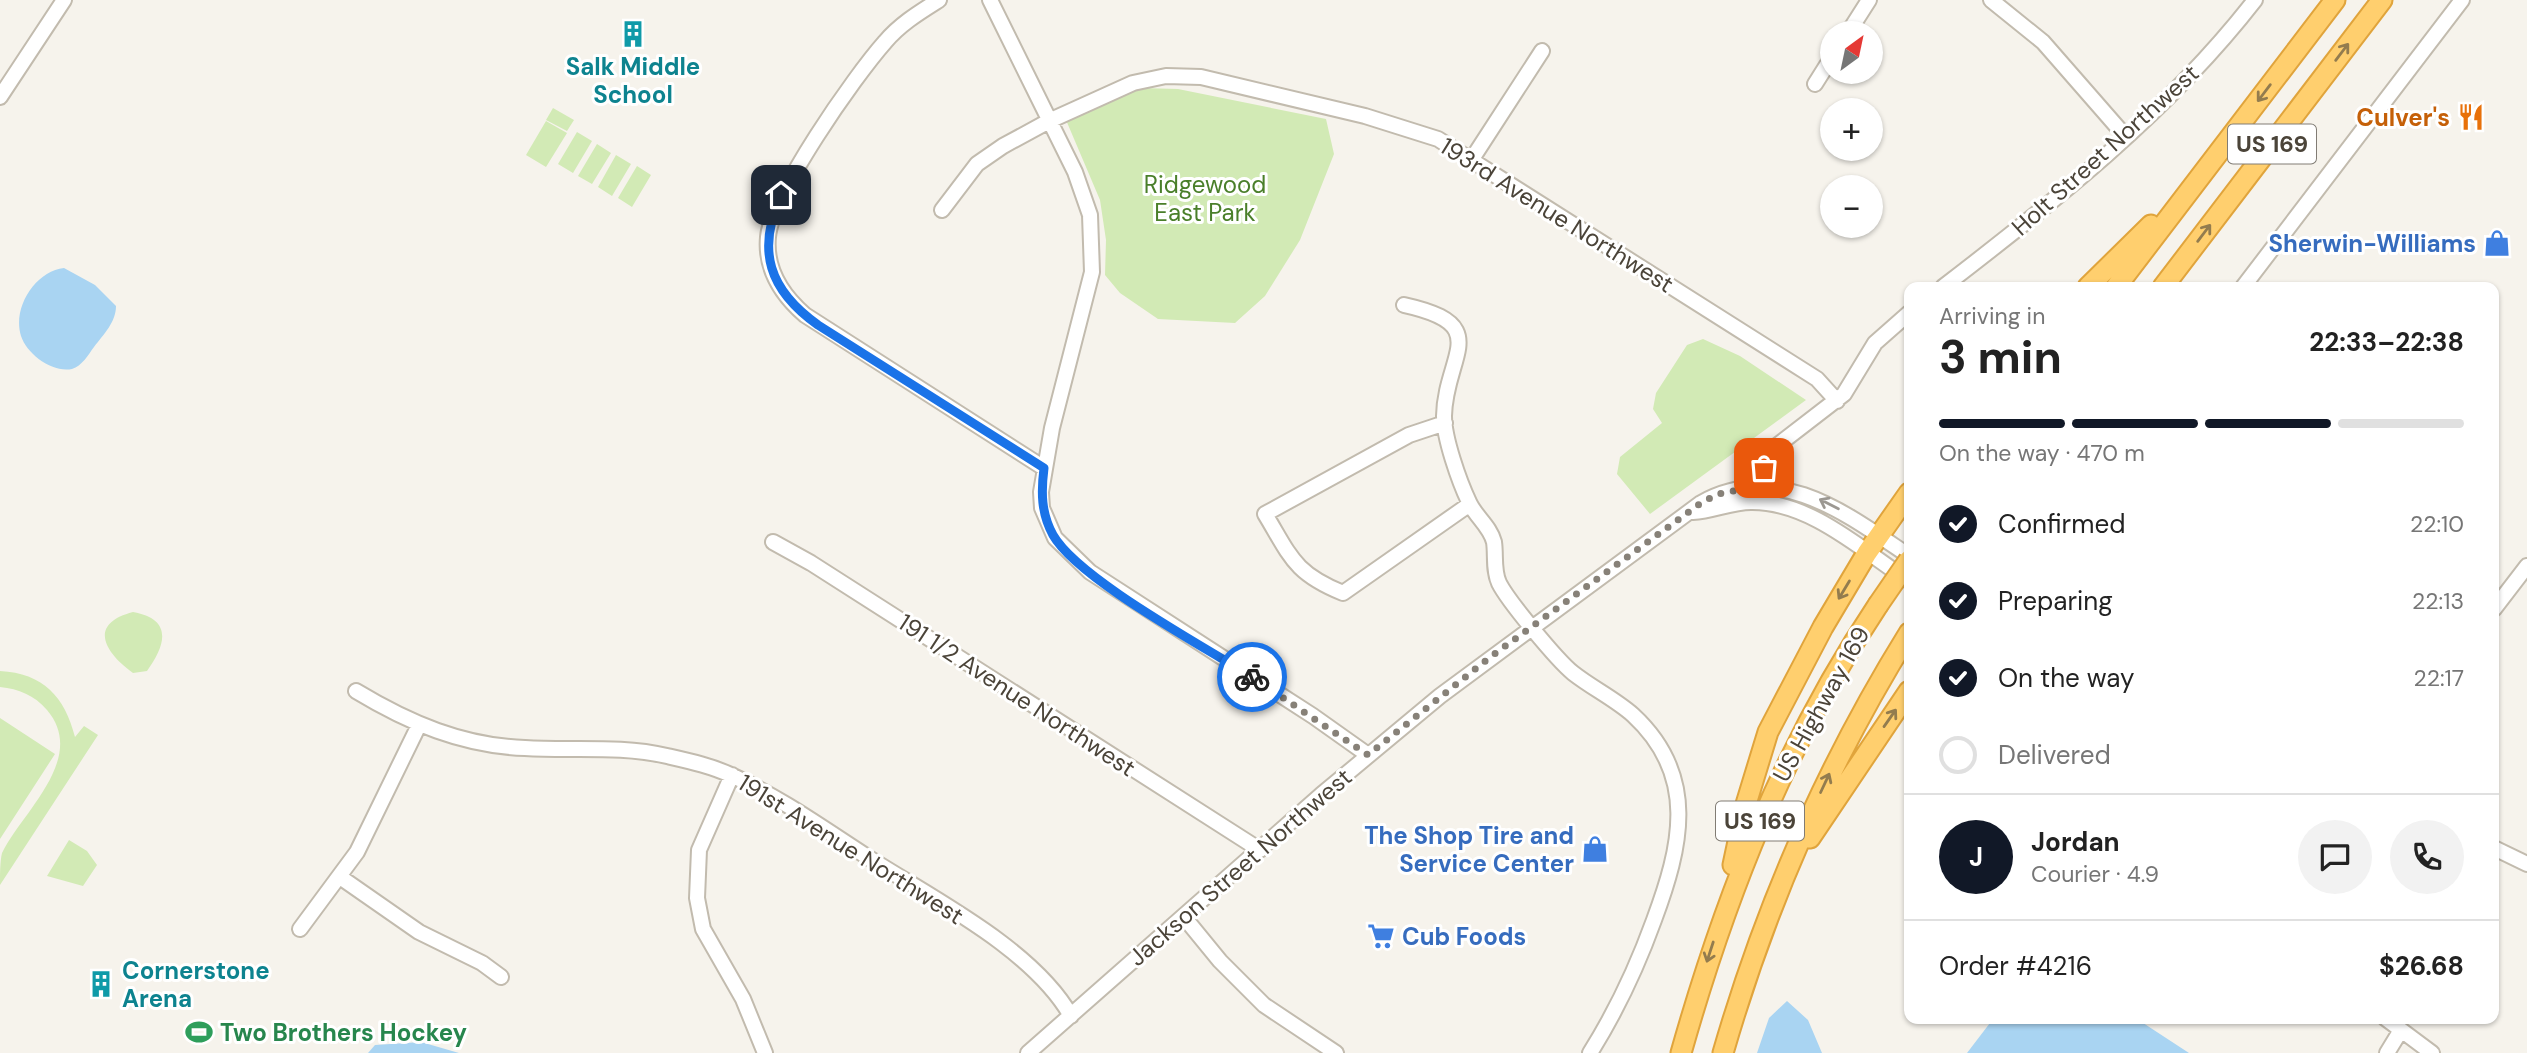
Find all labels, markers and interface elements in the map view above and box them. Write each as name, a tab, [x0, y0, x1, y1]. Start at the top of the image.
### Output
building icon: Salk Middle School	[618, 19, 648, 49]
north arrow	[1820, 21, 1883, 84]
map controls	[1820, 21, 1883, 238]
one-way arrow	[2335, 43, 2350, 62]
place label: Salk Middle School	[566, 51, 700, 110]
street label: Holt Street Northwest	[2005, 58, 2205, 242]
one-way arrow	[2257, 84, 2272, 103]
button: +	[1820, 98, 1883, 161]
place label: Culver's	[2356, 102, 2450, 133]
restaurant icon: Culver's	[2456, 102, 2486, 132]
road number: US 169	[2228, 125, 2316, 164]
street label: 193rd Avenue Northwest	[1435, 130, 1679, 300]
pin	[751, 165, 811, 225]
park label: Ridgewood East Park	[1144, 169, 1266, 228]
button: −	[1820, 175, 1883, 238]
icon: home	[762, 176, 800, 214]
one-way arrow	[2197, 224, 2212, 242]
place label: Sherwin-Williams	[2269, 228, 2476, 259]
shop icon: Sherwin-Williams	[2482, 228, 2512, 258]
text: Arriving in	[1939, 301, 2045, 331]
text: 22:33–22:38	[2309, 325, 2464, 359]
text: 3 min	[1939, 327, 2062, 387]
pin	[1734, 438, 1794, 498]
text: On the way · 470 m	[1939, 438, 2145, 468]
icon: bag	[1745, 449, 1783, 487]
one-way arrow	[1819, 497, 1840, 511]
icon: check	[1939, 505, 1977, 543]
text: Confirmed	[1998, 507, 2125, 541]
text: 22:10	[2410, 509, 2464, 539]
one-way arrow	[1837, 580, 1851, 600]
icon: check	[1939, 582, 1977, 620]
text: Preparing	[1998, 584, 2113, 618]
text: 22:13	[2412, 586, 2464, 616]
street label: 191 1/2 Avenue Northwest	[893, 607, 1141, 783]
street label: US Highway 169	[1766, 621, 1876, 787]
courier	[1217, 642, 1287, 712]
icon: bike	[1233, 658, 1271, 696]
icon: check	[1939, 659, 1977, 697]
text: On the way	[1998, 661, 2134, 695]
text: 22:17	[2413, 663, 2464, 693]
one-way arrow	[1883, 709, 1897, 728]
text: Delivered	[1998, 738, 2111, 772]
street label: Jackson Street Northwest	[1122, 761, 1358, 973]
street label: 191st Avenue Northwest	[732, 767, 970, 931]
one-way arrow	[1818, 773, 1832, 794]
road number: US 169	[1716, 802, 1804, 841]
place label: The Shop Tire and Service Center	[1364, 820, 1574, 879]
button: chat	[2298, 820, 2372, 894]
button: phone	[2390, 820, 2464, 894]
text: Jordan	[2031, 825, 2120, 859]
shop icon: The Shop Tire and Service Center	[1580, 834, 1610, 864]
text: J	[1969, 840, 1983, 874]
text: Courier · 4.9	[2031, 859, 2159, 889]
supermarket icon: Cub Foods	[1366, 921, 1396, 951]
place label: Cub Foods	[1402, 921, 1526, 952]
one-way arrow	[1703, 941, 1716, 963]
text: Order #4216	[1939, 949, 2092, 983]
text: $26.68	[2379, 949, 2464, 983]
place label: Cornerstone Arena	[122, 955, 270, 1014]
building icon: Cornerstone Arena	[86, 969, 116, 999]
sports icon: Two Brothers Hockey	[184, 1017, 214, 1047]
place label: Two Brothers Hockey	[220, 1017, 468, 1048]

